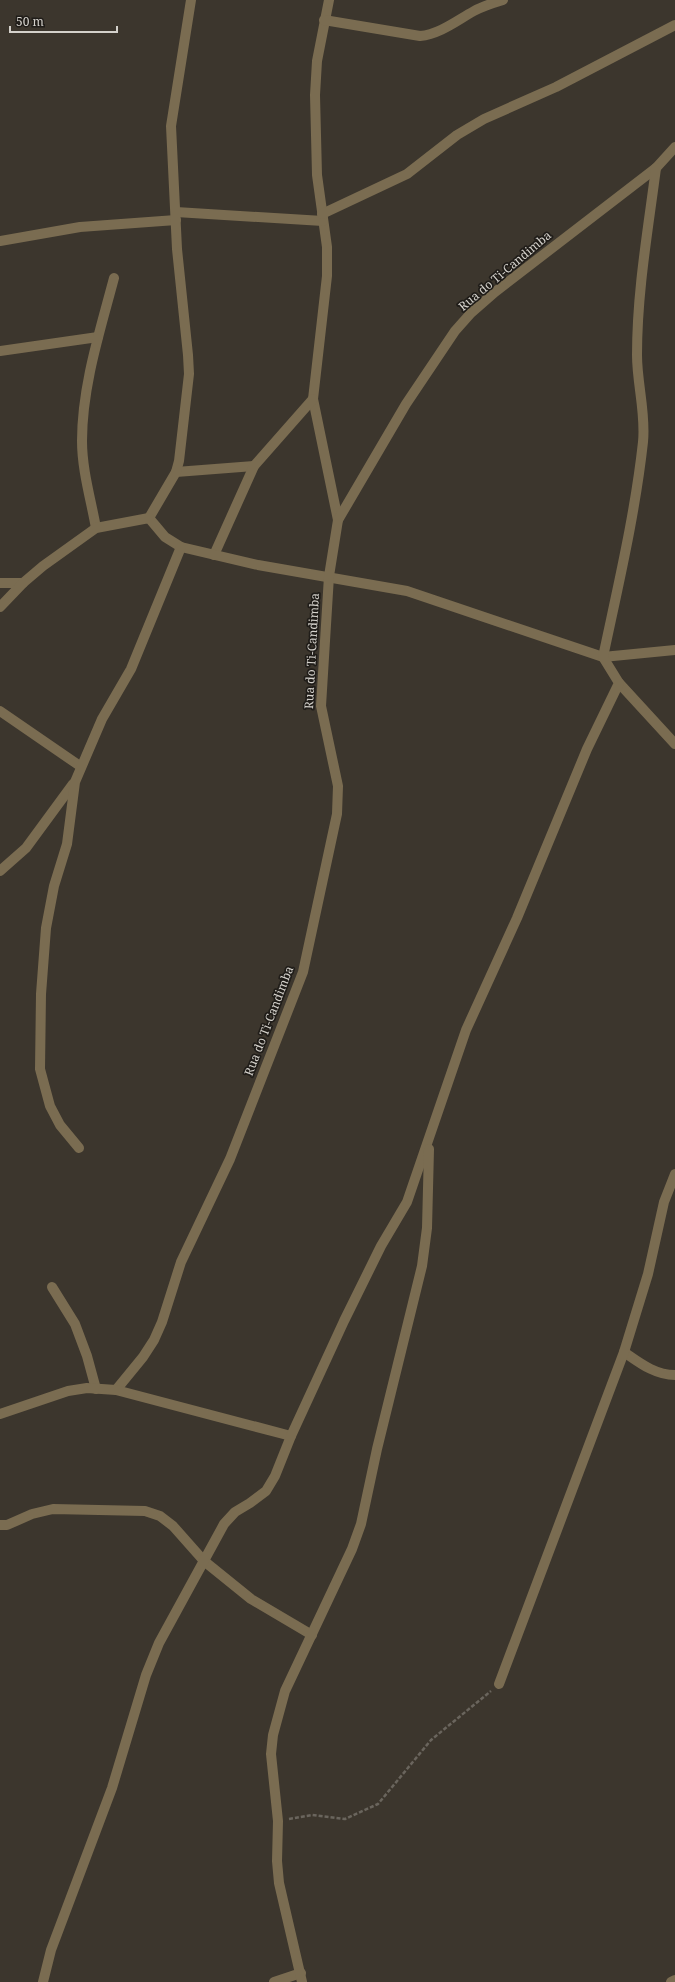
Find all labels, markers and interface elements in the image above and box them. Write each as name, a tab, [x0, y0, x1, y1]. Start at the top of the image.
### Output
scale bar	[10, 8, 117, 34]
text: 50 m	[16, 13, 44, 30]
street label: Rua do Ti-Candimba	[455, 227, 555, 314]
street label: Rua do Ti-Candimba	[300, 592, 323, 709]
street label: Rua do Ti-Candimba	[240, 963, 297, 1078]

